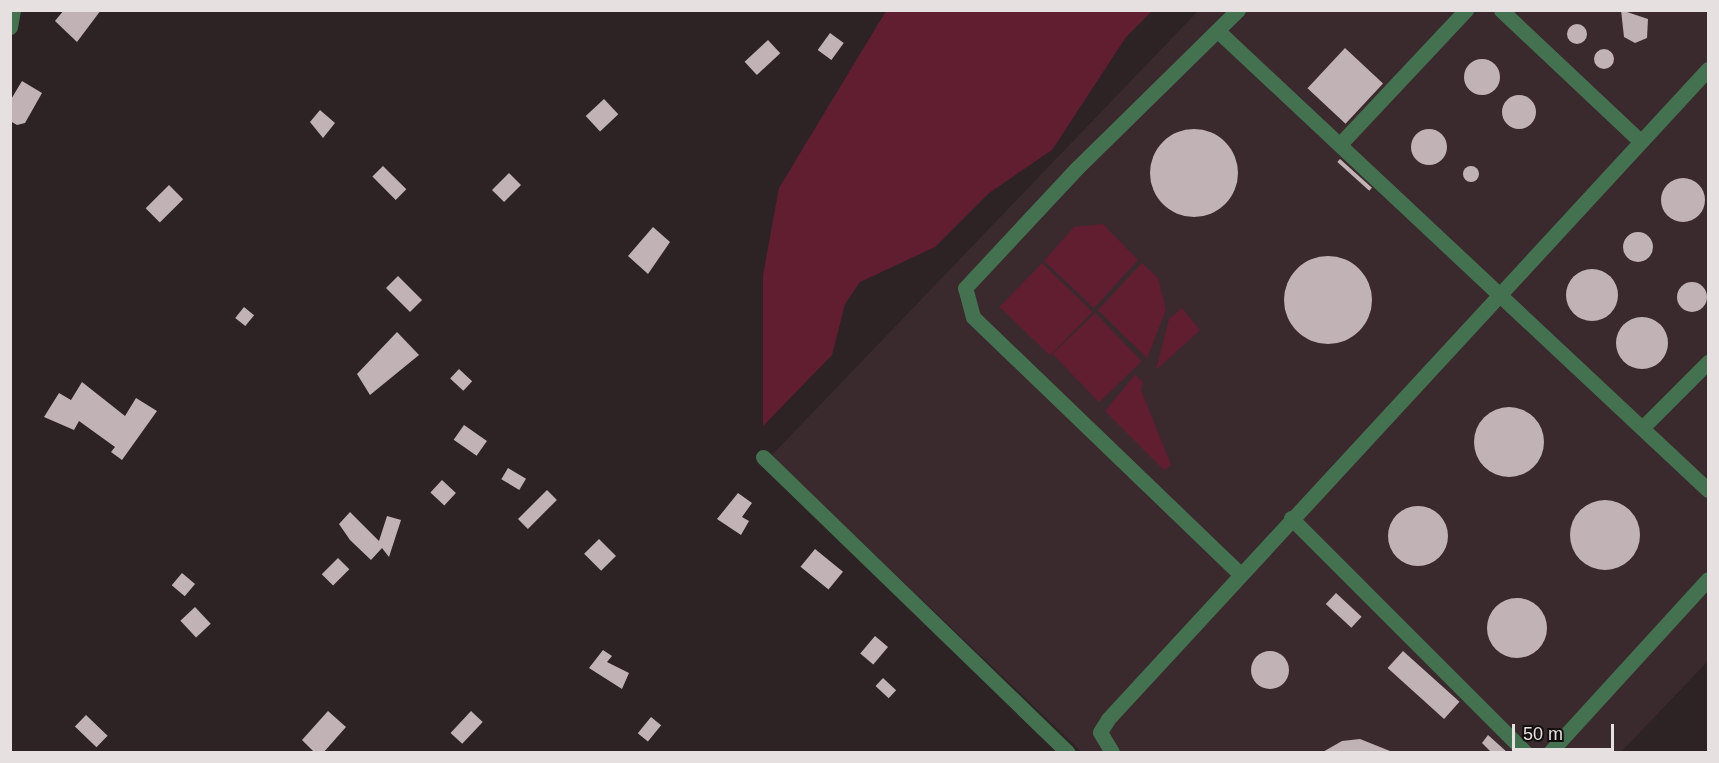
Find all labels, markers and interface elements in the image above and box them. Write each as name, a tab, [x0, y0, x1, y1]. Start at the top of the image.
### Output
scale bar	[1515, 712, 1617, 750]
text: 50 m	[1523, 724, 1563, 744]

